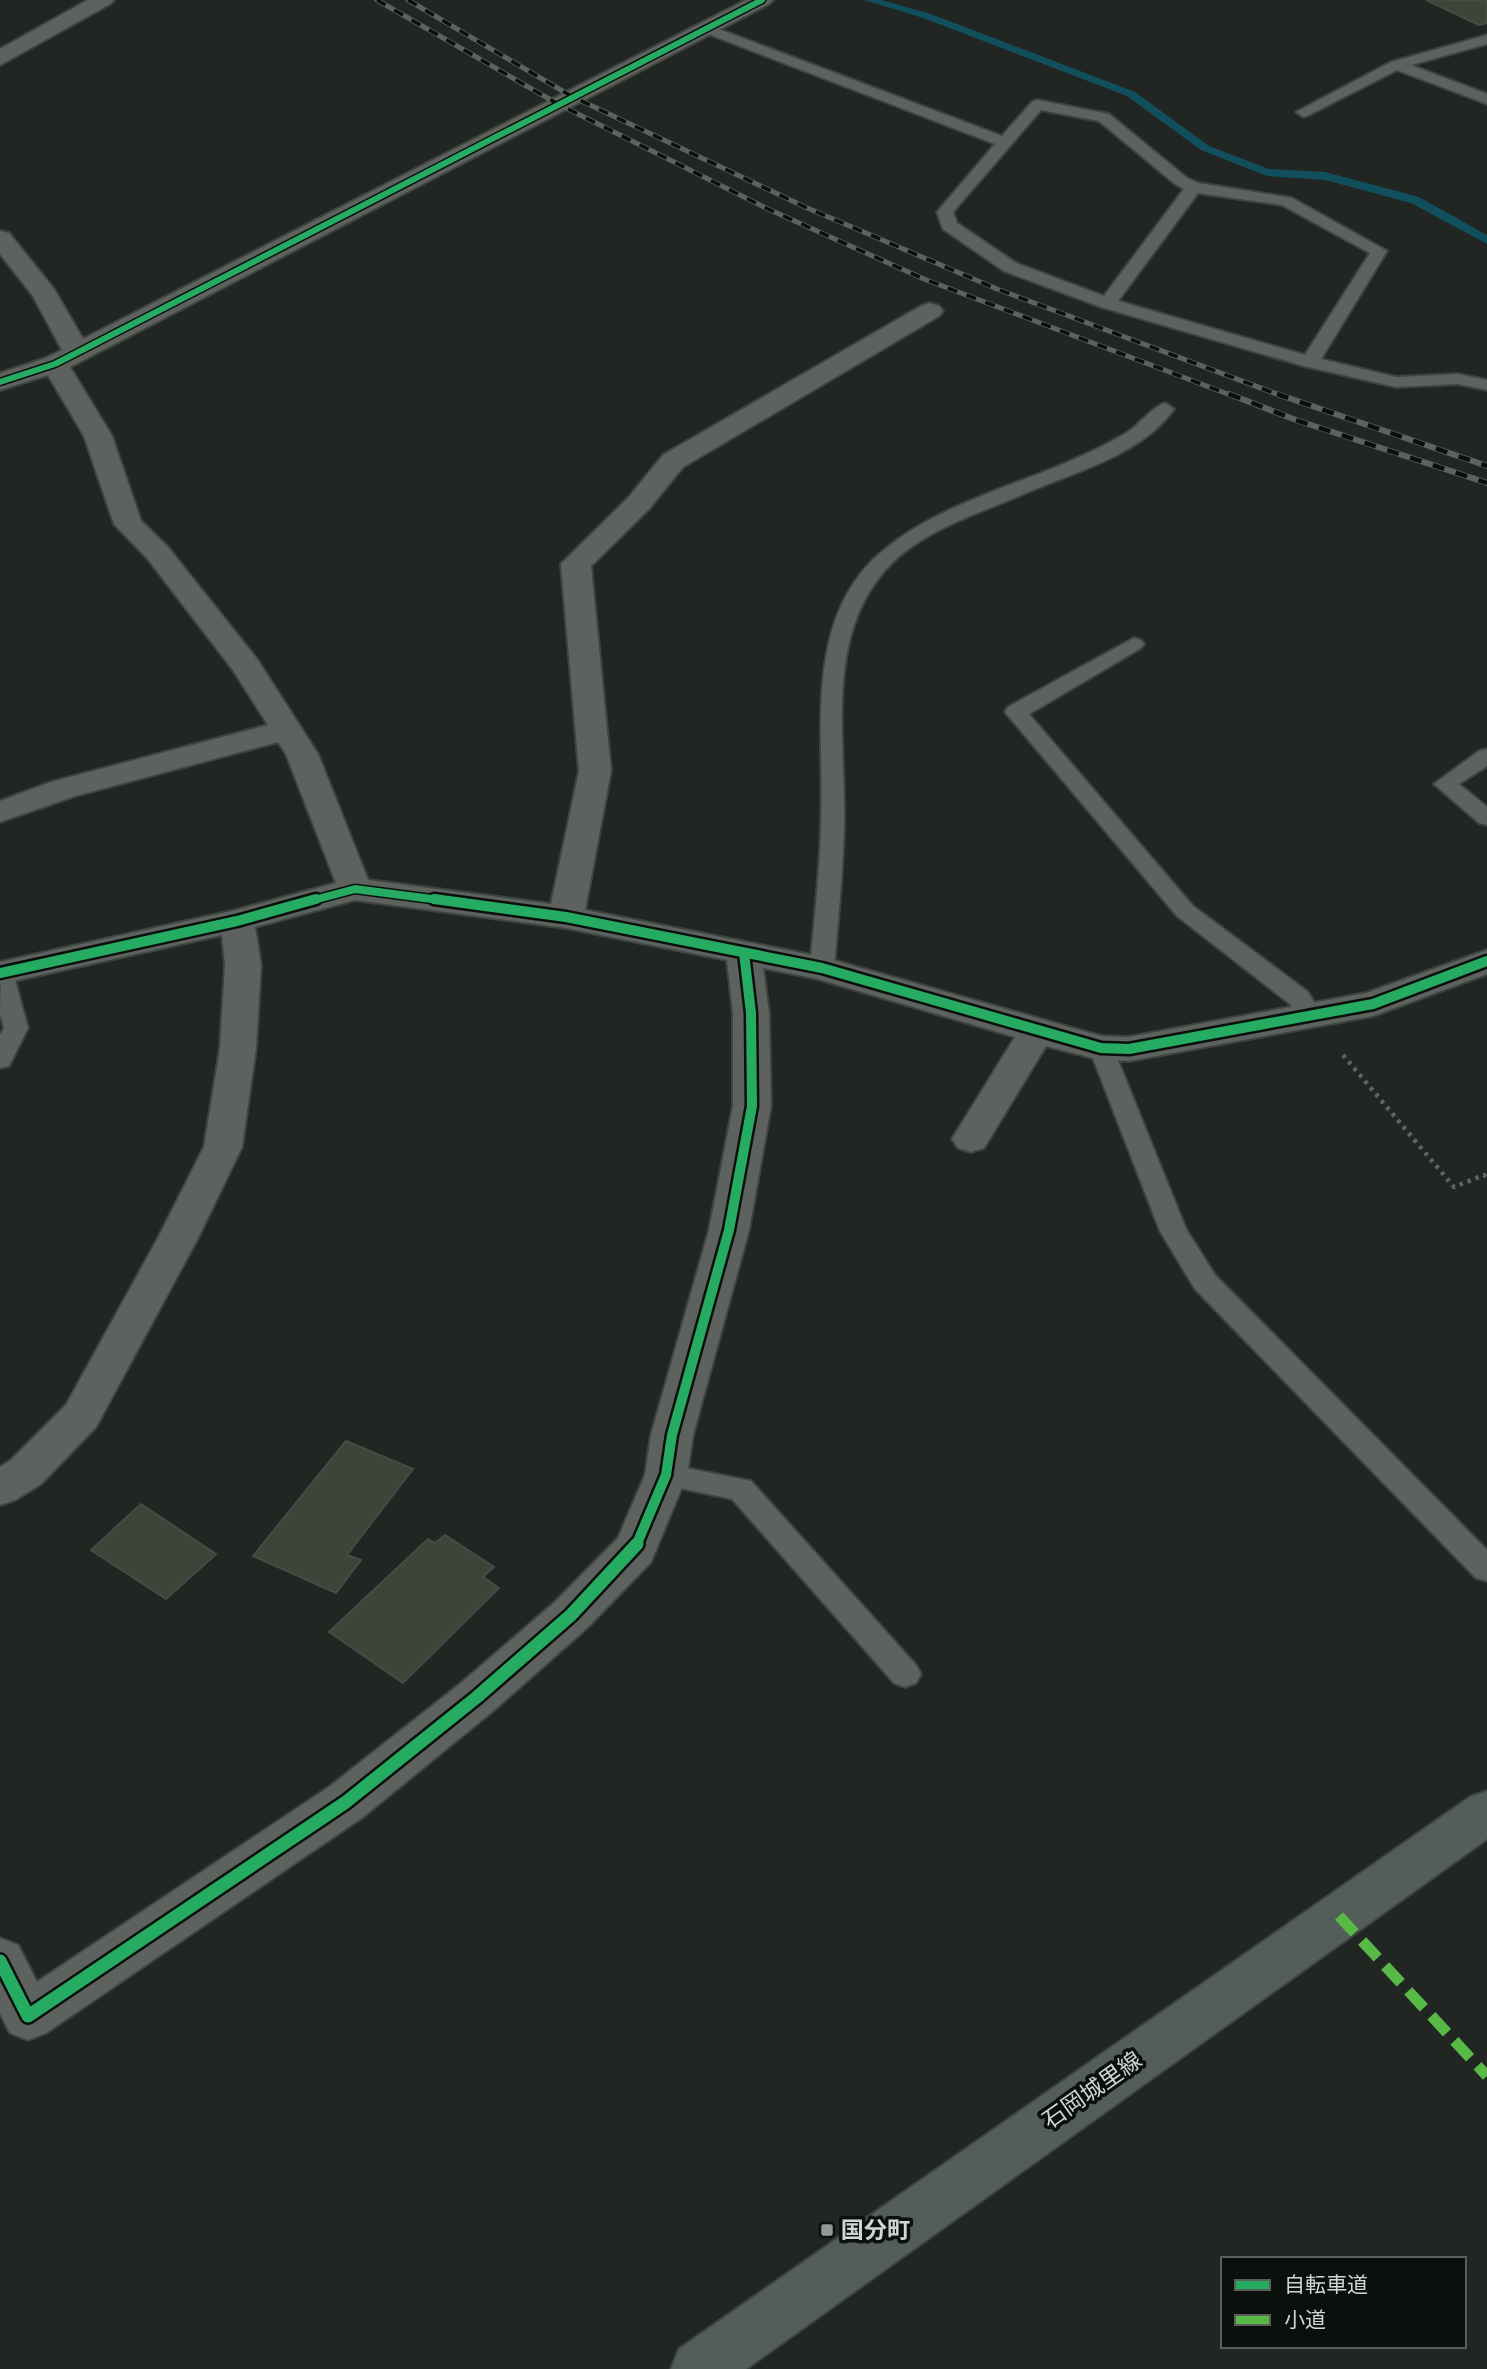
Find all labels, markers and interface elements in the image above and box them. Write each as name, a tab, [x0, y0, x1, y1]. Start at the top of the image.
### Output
street label: 石岡城里線	[1037, 2046, 1147, 2134]
place label: 国分町	[841, 2216, 910, 2244]
marker: 国分町	[819, 2222, 835, 2238]
legend	[1221, 2257, 1466, 2348]
text: 自転車道	[1284, 2272, 1368, 2297]
text: 小道	[1284, 2307, 1326, 2332]

